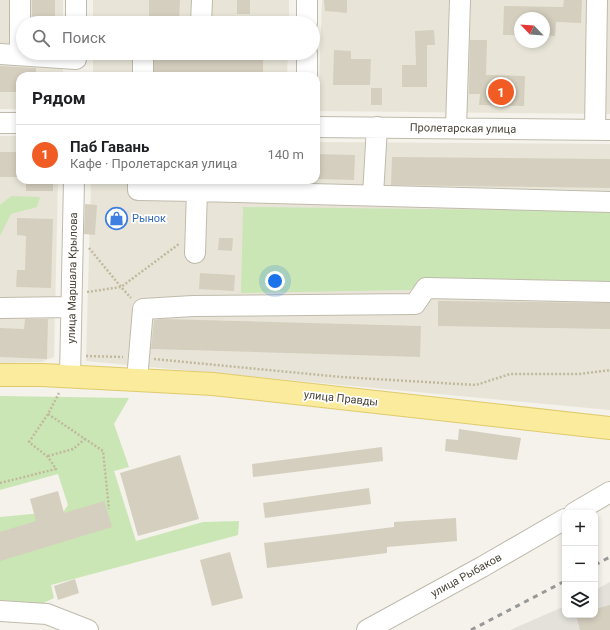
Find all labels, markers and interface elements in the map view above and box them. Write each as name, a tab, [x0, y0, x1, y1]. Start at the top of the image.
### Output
north arrow	[514, 12, 550, 48]
search box	[16, 16, 320, 60]
icon: search	[30, 27, 52, 49]
text: Поиск	[62, 29, 106, 47]
pin: 1	[488, 77, 514, 107]
text: Рядом	[32, 88, 86, 108]
street label: Пролетарская улица	[410, 121, 516, 136]
text: Паб Гавань	[70, 138, 149, 156]
text: 1	[41, 147, 49, 162]
text: 140 m	[267, 147, 304, 162]
text: Кафе · Пролетарская улица	[70, 156, 237, 171]
shop icon: Рынок	[104, 205, 130, 231]
street label: улица Маршала Крылова	[65, 212, 80, 344]
place label: Рынок	[132, 212, 166, 225]
your location	[265, 271, 285, 291]
street label: улица Правды	[303, 388, 379, 409]
map controls	[562, 510, 598, 618]
button: +	[562, 510, 598, 546]
button: −	[562, 546, 598, 582]
street label: улица Рыбаков	[429, 551, 504, 600]
button: layers	[562, 582, 598, 618]

